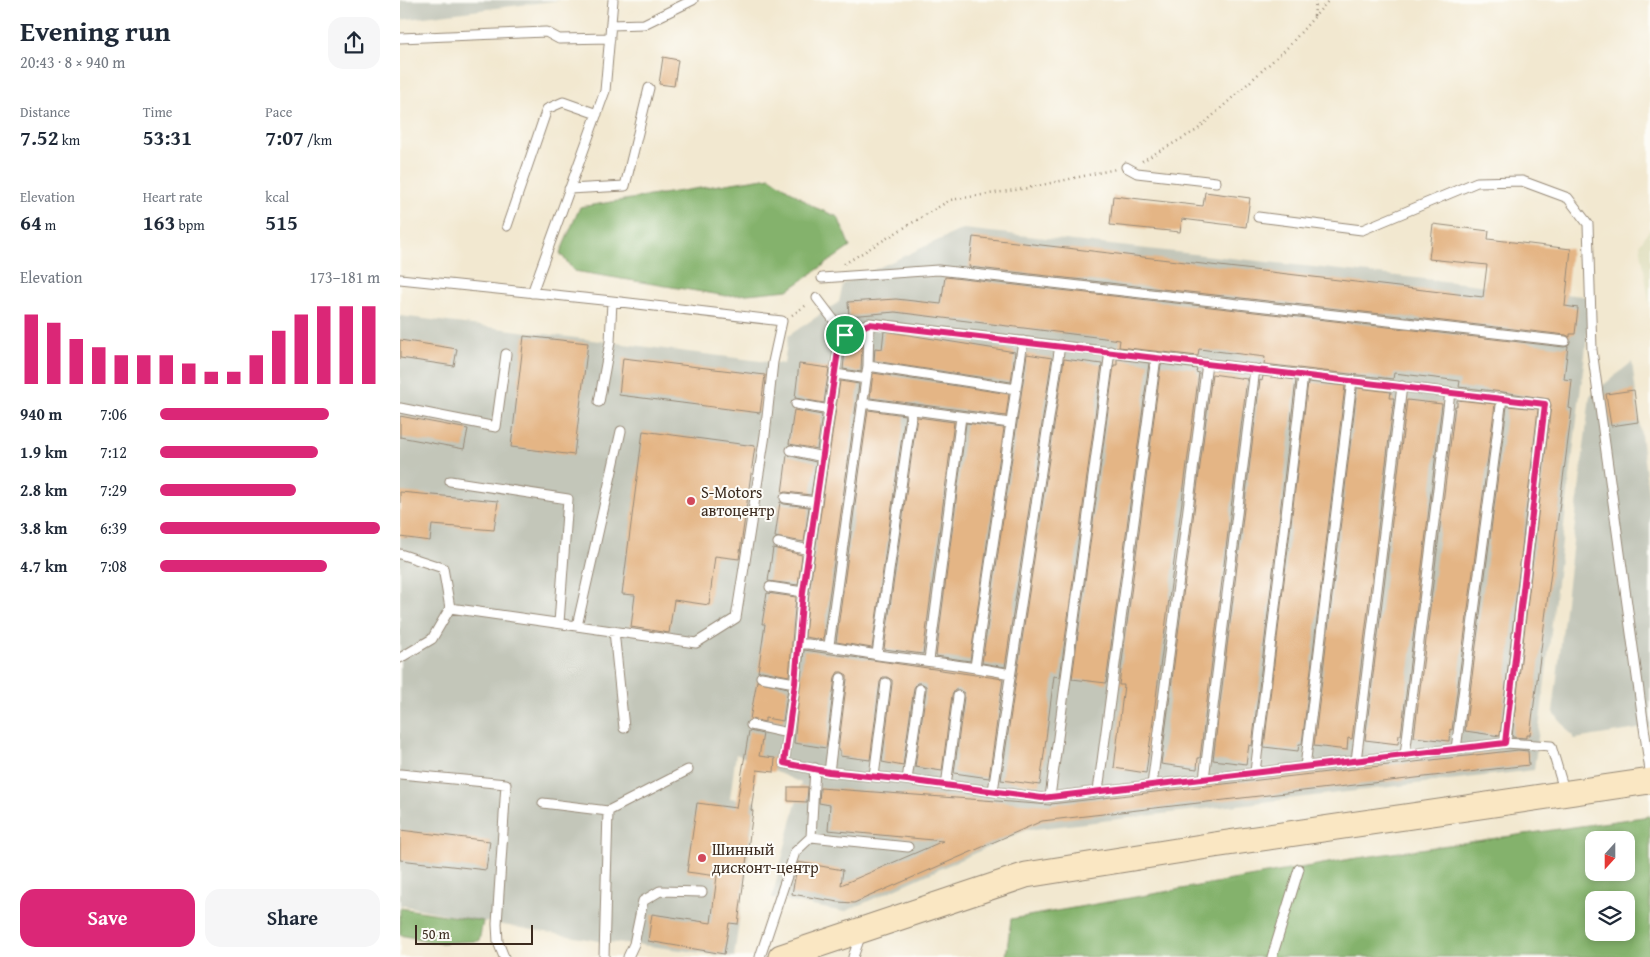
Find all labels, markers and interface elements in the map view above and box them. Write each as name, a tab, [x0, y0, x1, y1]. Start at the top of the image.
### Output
text: Evening run	[20, 10, 171, 51]
button: share	[328, 17, 380, 69]
text: 20:43 · 8 × 940 m	[20, 50, 125, 74]
text: Distance	[20, 102, 70, 122]
text: Time	[143, 102, 172, 122]
text: Pace	[265, 102, 292, 122]
text: 7.52	[20, 122, 59, 153]
text: 53:31	[143, 122, 192, 153]
text: 7:07	[265, 122, 304, 153]
text: km	[59, 130, 80, 150]
text: /km	[304, 130, 332, 150]
text: Elevation	[20, 187, 75, 207]
text: Heart rate	[143, 187, 203, 207]
text: kcal	[265, 187, 289, 207]
text: 64	[20, 207, 42, 238]
text: 163	[143, 207, 175, 238]
text: 515	[265, 207, 298, 238]
text: m	[42, 215, 56, 235]
text: bpm	[175, 215, 205, 235]
text: Elevation	[20, 265, 83, 289]
text: 173–181 m	[310, 265, 380, 289]
pin	[824, 314, 866, 356]
icon: arrive	[831, 321, 859, 349]
text: 940 m	[20, 402, 62, 426]
text: 7:06	[100, 402, 127, 426]
text: 1.9 km	[20, 440, 67, 464]
text: 7:12	[100, 440, 127, 464]
text: 2.8 km	[20, 478, 67, 502]
text: 7:29	[100, 478, 127, 502]
place label: S-Motors автоцентр	[701, 480, 775, 522]
marker: S-Motors автоцентр	[685, 495, 697, 507]
text: 3.8 km	[20, 516, 67, 540]
text: 6:39	[100, 516, 127, 540]
text: 4.7 km	[20, 554, 67, 578]
text: 7:08	[100, 554, 127, 578]
north arrow	[1585, 831, 1635, 881]
map controls	[1585, 831, 1635, 941]
place label: Шинный дисконт-центр	[712, 837, 819, 879]
marker: Шинный дисконт-центр	[696, 852, 708, 864]
button: Save	[20, 889, 195, 947]
button: Share	[205, 889, 380, 947]
button: layers	[1585, 891, 1635, 941]
scale bar	[415, 922, 532, 945]
text: 50 m	[422, 924, 450, 944]

